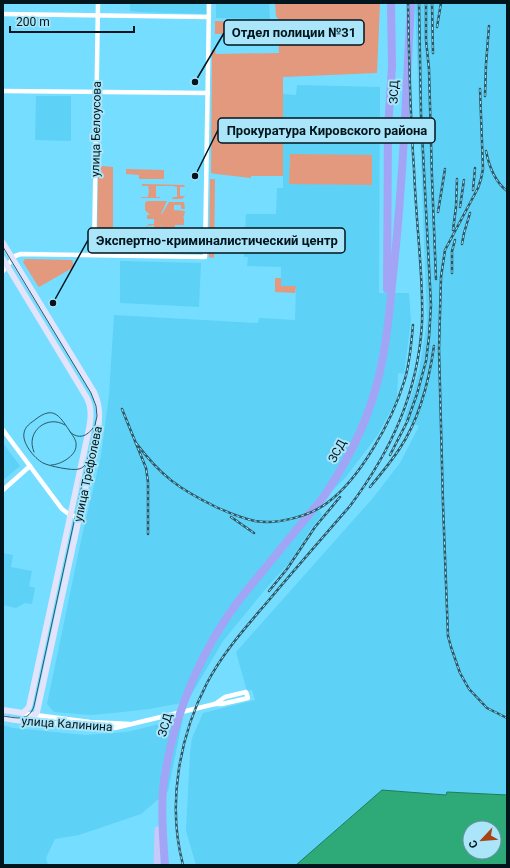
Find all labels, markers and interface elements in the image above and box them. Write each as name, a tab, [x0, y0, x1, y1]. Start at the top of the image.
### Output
scale bar	[10, 8, 134, 34]
text: 200 m	[16, 15, 50, 29]
callout: Отдел полиции №31	[224, 20, 364, 45]
text: Отдел полиции №31	[232, 25, 356, 40]
street label: ЗСД	[387, 80, 401, 104]
street label: улица Белоусова	[88, 81, 104, 177]
callout: Прокуратура Кировского района	[218, 118, 435, 143]
text: Прокуратура Кировского района	[227, 123, 427, 138]
callout: Экспертно-криминалистический центр	[88, 228, 345, 253]
text: Экспертно-криминалистический центр	[96, 233, 338, 248]
street label: улица Трефолева	[71, 425, 105, 523]
street label: ЗСД	[325, 437, 349, 465]
street label: ЗСД	[155, 712, 175, 738]
street label: улица Калинина	[21, 714, 113, 734]
north arrow	[462, 820, 502, 860]
text: С	[466, 838, 481, 850]

